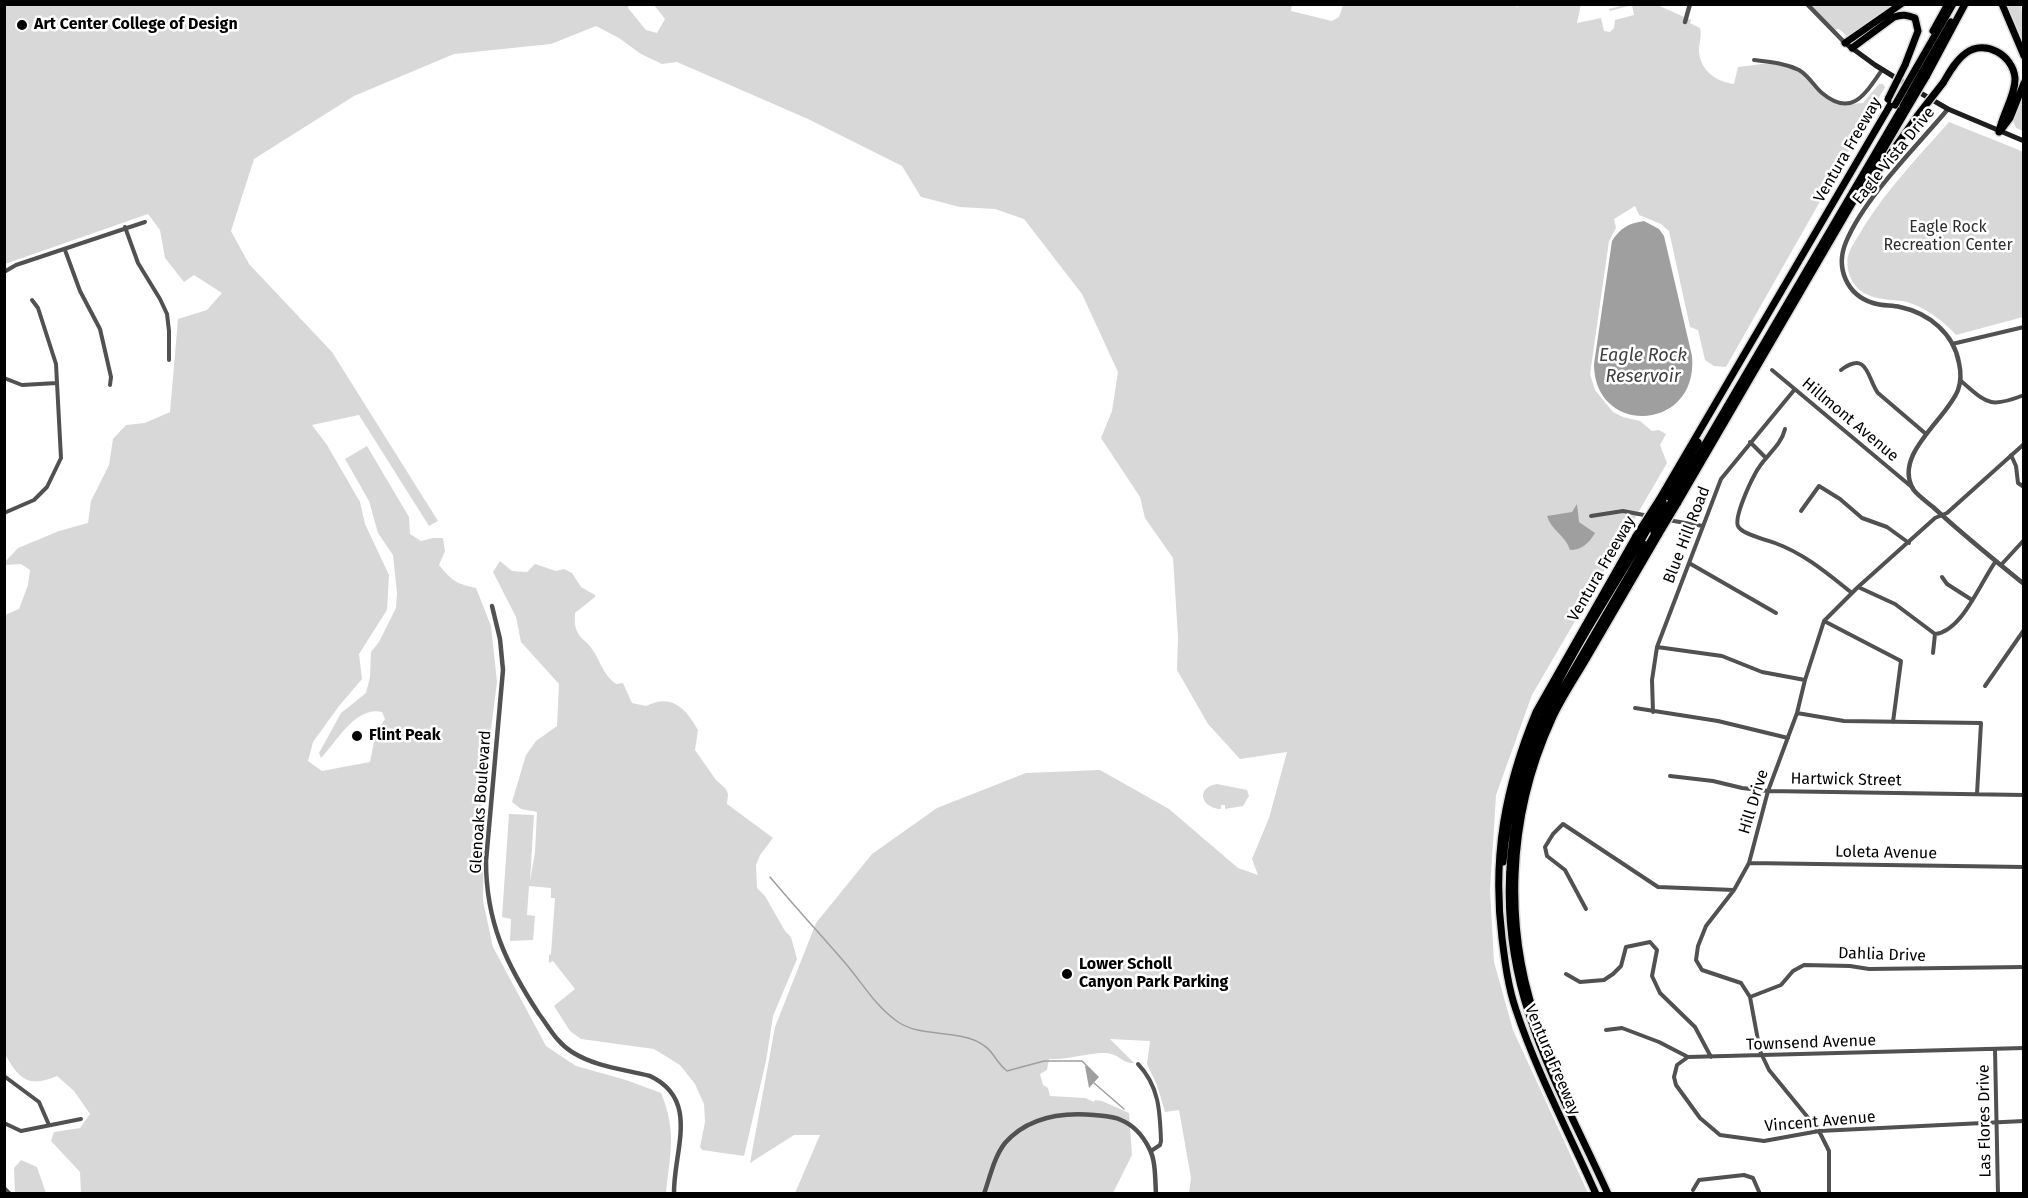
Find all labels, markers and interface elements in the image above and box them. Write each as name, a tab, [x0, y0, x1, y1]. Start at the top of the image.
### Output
place label: Art Center College of Design	[34, 15, 238, 35]
marker: Art Center College of Design	[15, 18, 29, 32]
street label: Ventura Freeway	[1810, 94, 1886, 206]
street label: Eagle Vista Drive	[1849, 103, 1939, 209]
park label: Eagle Rock Recreation Center	[1883, 218, 2013, 256]
water label: Eagle Rock Reservoir	[1599, 345, 1687, 388]
street label: Hillmont Avenue	[1798, 374, 1902, 466]
street label: Blue Hill Road	[1660, 484, 1714, 586]
street label: Ventura Freeway	[1564, 513, 1640, 625]
place label: Flint Peak	[369, 726, 440, 746]
marker: Flint Peak	[350, 729, 364, 743]
street label: Glenoaks Boulevard	[466, 730, 496, 874]
street label: Hill Drive	[1735, 767, 1773, 837]
street label: Hartwick Street	[1790, 769, 1902, 791]
street label: Loleta Avenue	[1835, 843, 1937, 863]
street label: Dahlia Drive	[1838, 944, 1926, 966]
place label: Lower Scholl Canyon Park Parking	[1079, 955, 1228, 993]
marker: Lower Scholl Canyon Park Parking	[1060, 967, 1074, 981]
street label: Ventura Freeway	[1520, 1002, 1584, 1118]
street label: Townsend Avenue	[1746, 1031, 1876, 1055]
street label: Las Flores Drive	[1974, 1064, 1996, 1178]
street label: Vincent Avenue	[1764, 1108, 1876, 1136]

